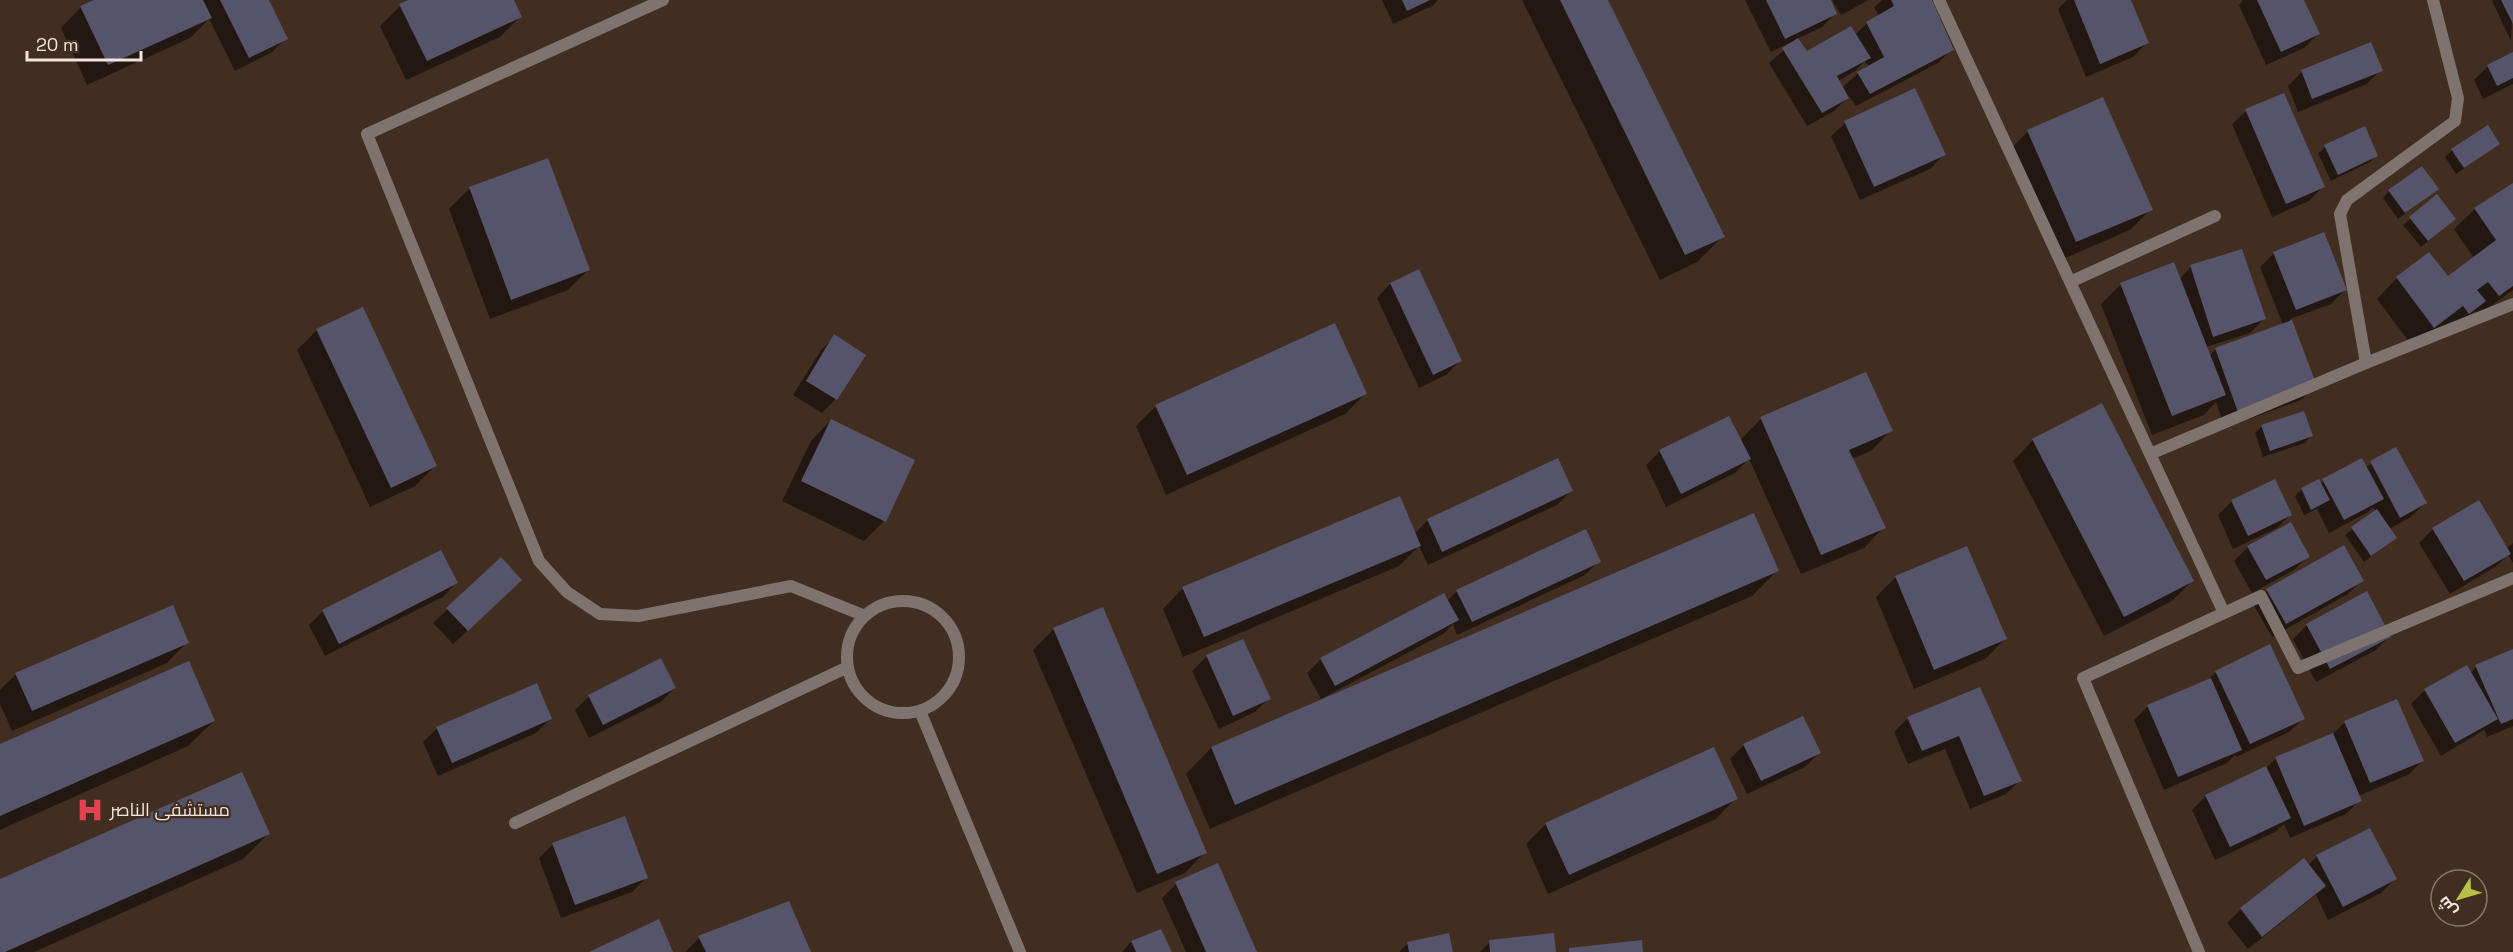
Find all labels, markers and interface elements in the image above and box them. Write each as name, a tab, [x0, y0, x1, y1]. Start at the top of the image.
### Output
scale bar	[27, 24, 141, 62]
text: 20 m	[36, 33, 79, 56]
hospital icon: مستشفى الناصر	[75, 795, 105, 825]
place label: مستشفى الناصر	[109, 798, 230, 821]
north arrow	[2429, 868, 2489, 928]
text: ش	[2433, 892, 2462, 921]

